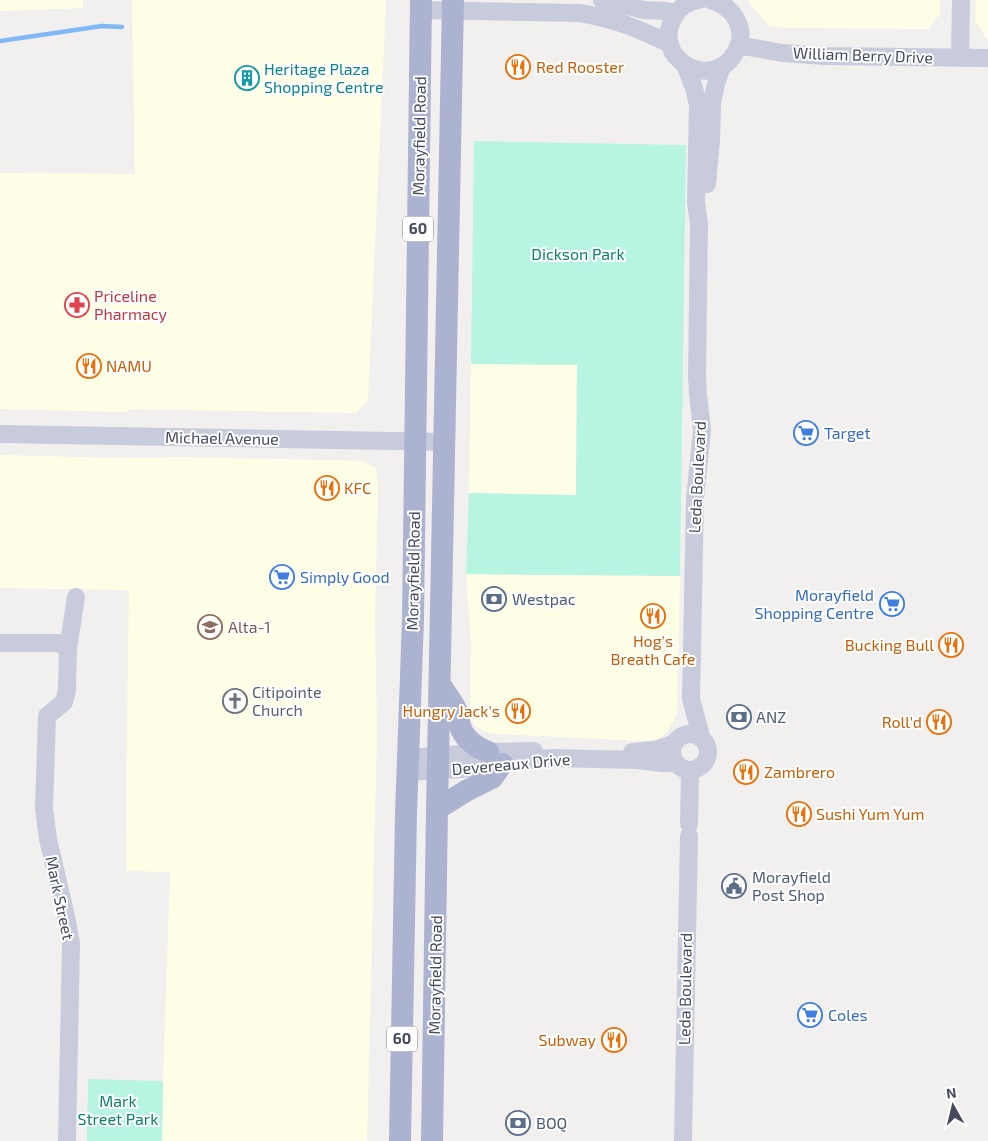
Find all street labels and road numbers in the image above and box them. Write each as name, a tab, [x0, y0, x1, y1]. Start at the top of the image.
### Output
street label: William Berry Drive	[793, 43, 933, 66]
street label: Morayfield Road	[408, 76, 429, 196]
road number: 60	[403, 216, 433, 242]
street label: Leda Boulevard	[684, 420, 709, 534]
street label: Michael Avenue	[165, 427, 279, 448]
street label: Morayfield Road	[402, 511, 423, 631]
street label: Devereaux Drive	[451, 749, 571, 778]
street label: Mark Street	[42, 854, 79, 942]
street label: Morayfield Road	[424, 915, 445, 1035]
street label: Leda Boulevard	[674, 933, 695, 1045]
road number: 60	[387, 1026, 417, 1052]

